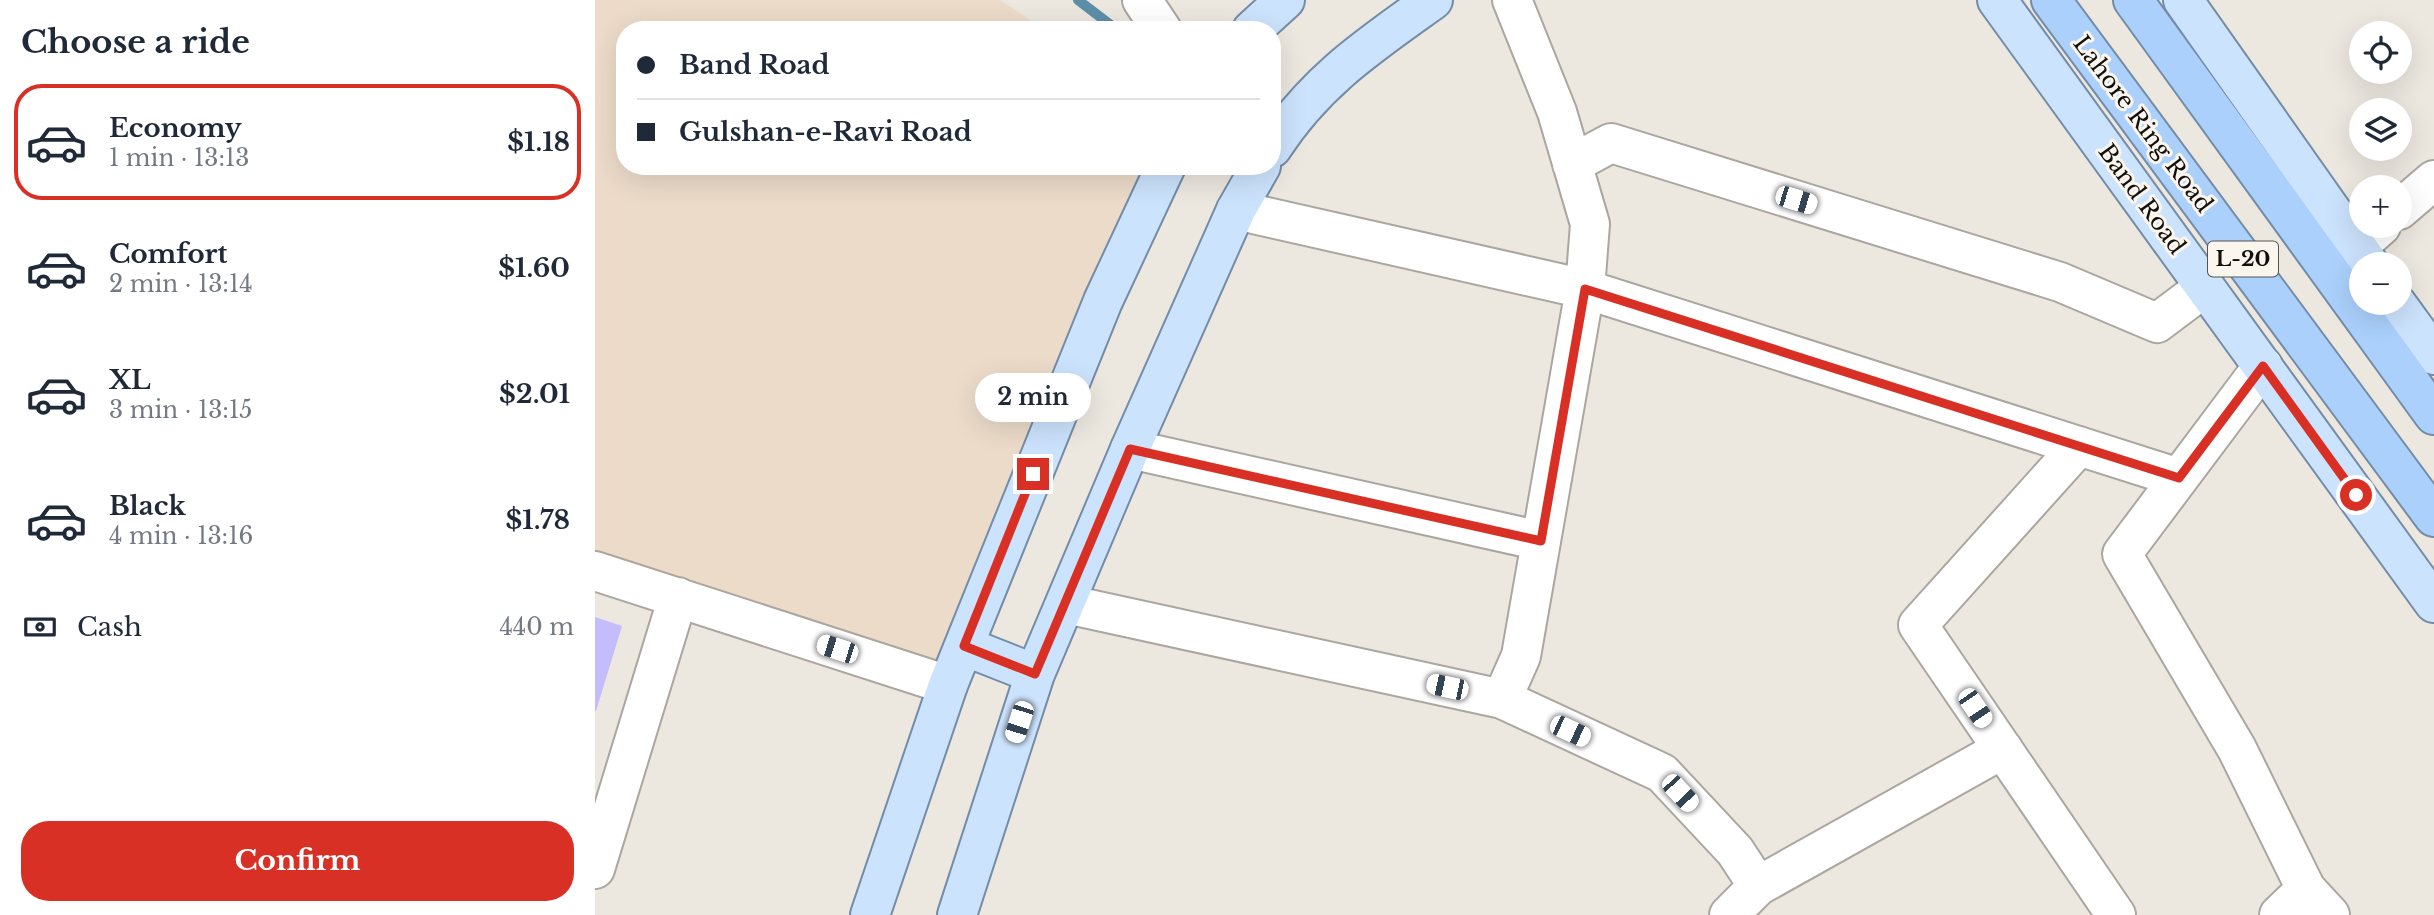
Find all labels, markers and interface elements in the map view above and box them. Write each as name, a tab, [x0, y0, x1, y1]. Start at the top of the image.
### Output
map controls	[2349, 21, 2412, 315]
button: locate	[2349, 21, 2412, 84]
text: Choose a ride	[21, 22, 250, 62]
street label: Lahore Ring Road	[2067, 30, 2219, 218]
text: Band Road	[679, 49, 830, 81]
button: layers	[2349, 98, 2412, 161]
icon: car	[25, 111, 88, 174]
text: Economy	[109, 112, 242, 144]
text: Gulshan-e-Ravi Road	[679, 116, 972, 148]
text: $1.18	[507, 126, 570, 158]
street label: Band Road	[2093, 138, 2191, 260]
text: 1 min · 13:13	[109, 144, 249, 172]
button: +	[2349, 175, 2412, 238]
car	[1773, 184, 1820, 216]
icon: car	[25, 237, 88, 300]
text: Comfort	[109, 238, 227, 270]
road number: L-20	[2208, 242, 2278, 276]
text: $1.60	[498, 252, 570, 284]
button: −	[2349, 252, 2412, 315]
text: 2 min · 13:14	[109, 270, 253, 298]
icon: car	[25, 363, 88, 426]
text: XL	[109, 364, 151, 396]
callout: 2 min	[975, 372, 1091, 421]
text: $2.01	[499, 378, 570, 410]
text: 2 min	[997, 383, 1069, 411]
text: 3 min · 13:15	[109, 396, 252, 424]
route end	[1017, 458, 1049, 490]
route start	[2340, 479, 2372, 511]
icon: car	[25, 489, 88, 552]
text: Black	[109, 490, 186, 522]
text: $1.78	[506, 504, 570, 536]
text: 4 min · 13:16	[109, 522, 253, 550]
icon: cash	[21, 608, 59, 646]
text: Cash	[77, 611, 142, 643]
text: 440 m	[499, 613, 574, 641]
car	[814, 633, 861, 665]
car	[1425, 672, 1470, 702]
car	[1955, 685, 1996, 731]
car	[1003, 699, 1036, 745]
car	[1547, 713, 1594, 749]
car	[1658, 770, 1703, 816]
button: Confirm	[21, 821, 574, 901]

